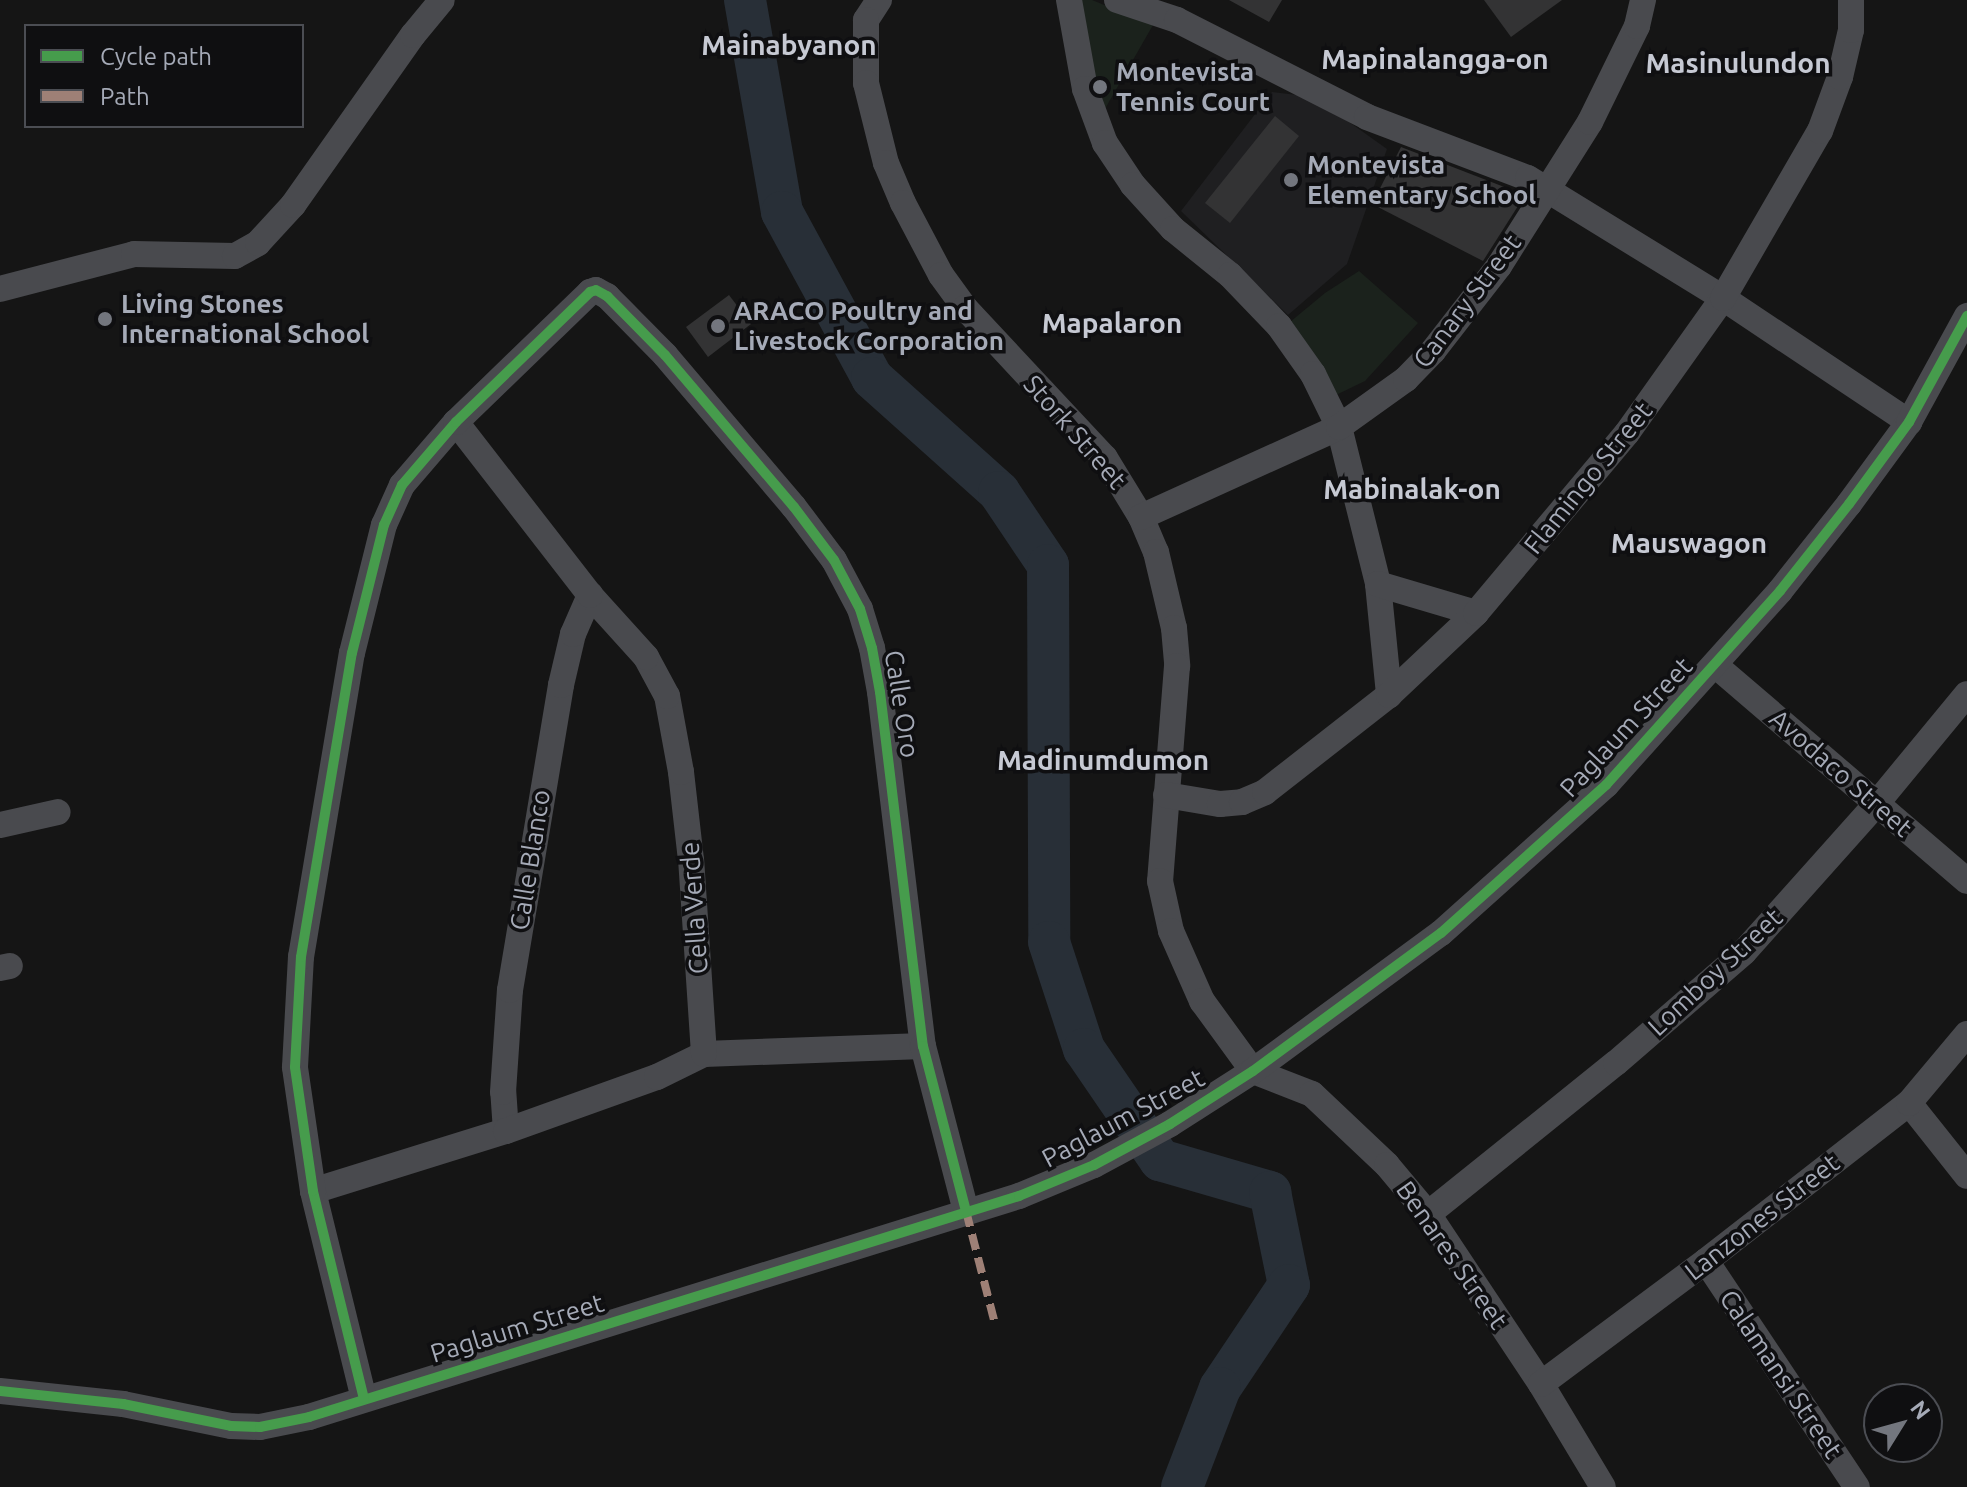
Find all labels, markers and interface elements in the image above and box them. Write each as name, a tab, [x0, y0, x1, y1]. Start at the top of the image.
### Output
legend	[24, 24, 304, 128]
district label: Mainabyanon	[701, 28, 877, 62]
district label: Mapinalangga-on	[1321, 42, 1549, 76]
text: Cycle path	[100, 43, 212, 70]
district label: Masinulundon	[1645, 46, 1831, 80]
place label: Montevista Tennis Court	[1116, 56, 1270, 118]
marker: Montevista Tennis Court	[1091, 78, 1109, 96]
text: Path	[100, 83, 150, 110]
place label: Montevista Elementary School	[1307, 149, 1536, 210]
marker: Montevista Elementary School	[1282, 171, 1300, 189]
street label: Canary Street	[1407, 228, 1527, 374]
place label: Living Stones International School	[121, 288, 369, 350]
place label: ARACO Poultry and Livestock Corporation	[734, 295, 1004, 356]
district label: Mapalaron	[1042, 306, 1182, 340]
marker: Living Stones International School	[96, 310, 114, 328]
marker: ARACO Poultry and Livestock Corporation	[709, 317, 727, 335]
street label: Stork Street	[1017, 369, 1133, 495]
street label: Flamingo Street	[1517, 396, 1659, 560]
district label: Mabinalak-on	[1323, 472, 1501, 506]
district label: Mauswagon	[1611, 526, 1767, 560]
street label: Calle Oro	[878, 648, 926, 760]
street label: Paglaum Street	[1553, 651, 1699, 803]
street label: Avodaco Street	[1763, 703, 1919, 843]
district label: Madinumdumon	[997, 743, 1209, 777]
street label: Calle Blanco	[503, 787, 557, 933]
street label: Cella Verde	[674, 841, 714, 975]
street label: Lomboy Street	[1641, 902, 1789, 1042]
street label: Paglaum Street	[1036, 1062, 1210, 1174]
street label: Lanzones Street	[1679, 1147, 1845, 1287]
street label: Benares Street	[1390, 1175, 1514, 1335]
street label: Calamansi Street	[1713, 1284, 1849, 1464]
street label: Paglaum Street	[427, 1287, 607, 1369]
north arrow	[1863, 1383, 1943, 1463]
text: N	[1906, 1395, 1936, 1424]

